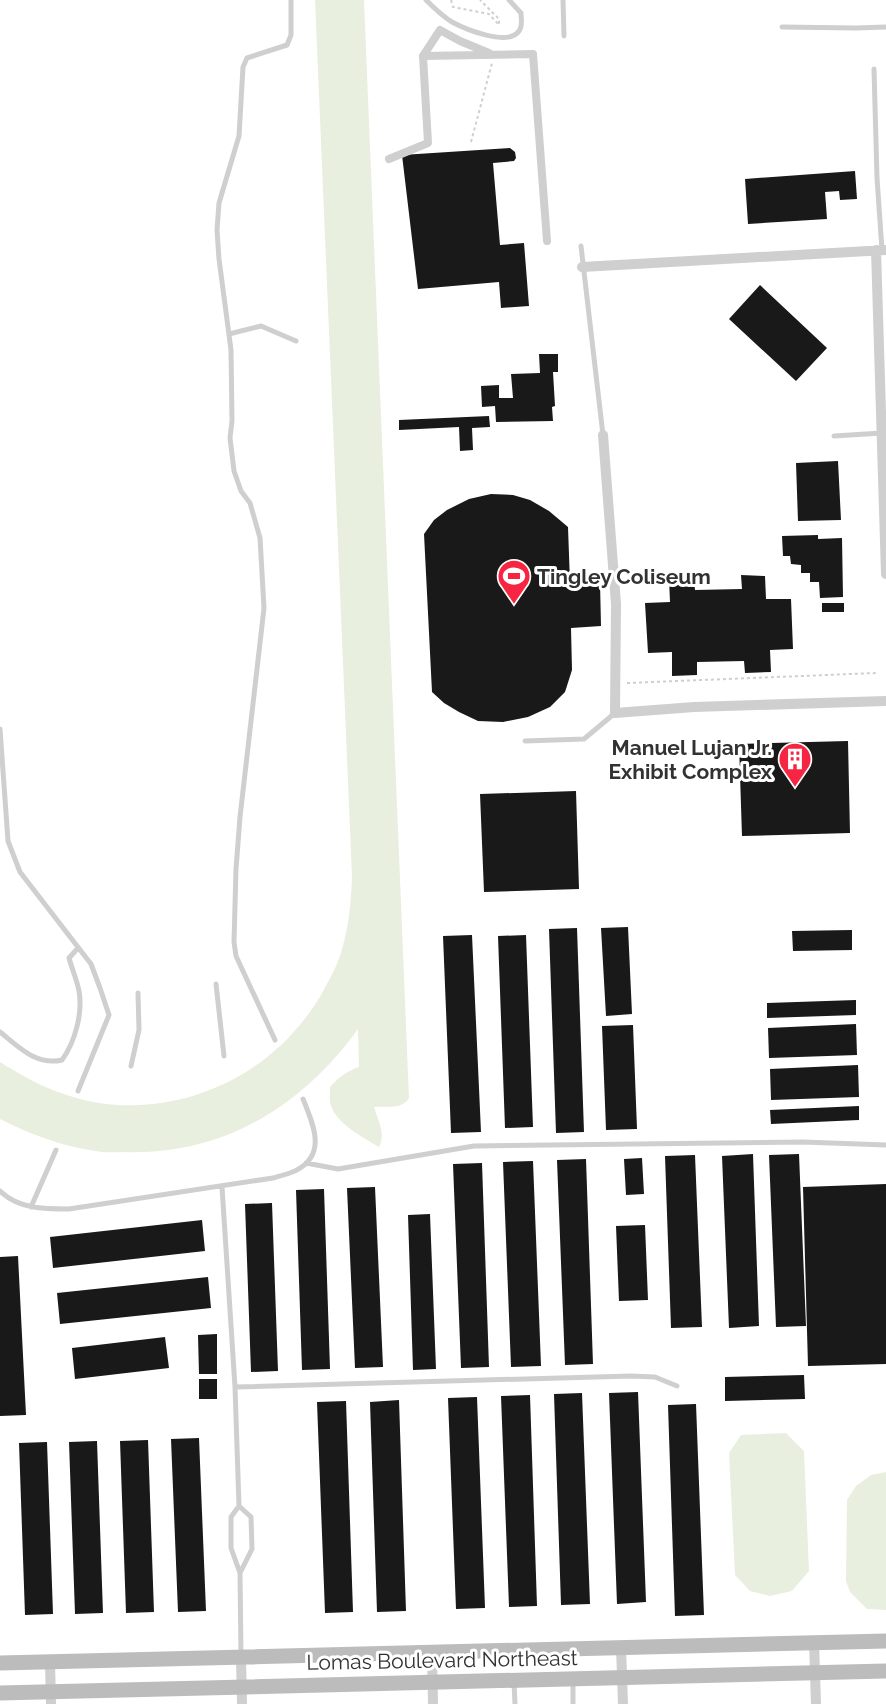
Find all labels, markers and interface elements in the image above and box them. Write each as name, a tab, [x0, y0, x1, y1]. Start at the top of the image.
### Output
sports icon: Tingley Coliseum	[496, 558, 532, 605]
place label: Tingley Coliseum	[537, 564, 711, 589]
place label: Manuel Lujan Jr. Exhibit Complex	[609, 735, 773, 784]
building icon: Manuel Lujan Jr. Exhibit Complex	[777, 741, 813, 788]
street label: Lomas Boulevard Northeast	[306, 1645, 578, 1675]

